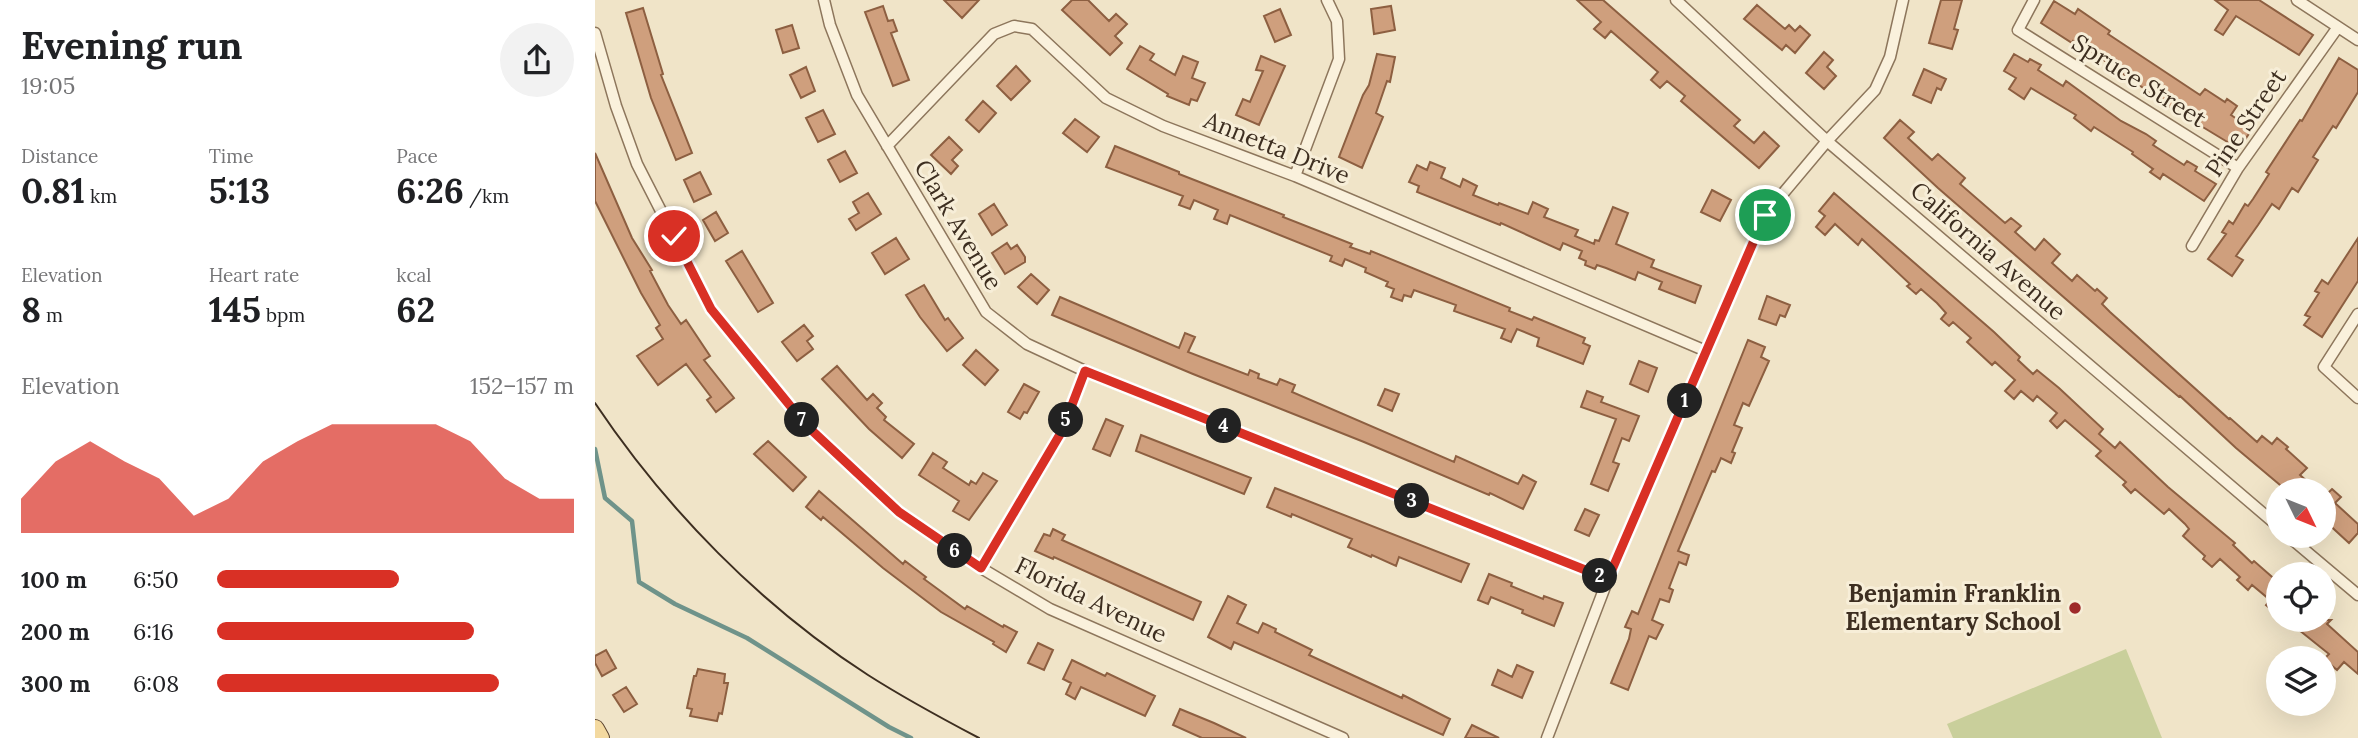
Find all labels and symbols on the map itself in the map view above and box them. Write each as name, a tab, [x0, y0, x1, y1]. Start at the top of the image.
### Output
street label: Spruce Street	[2066, 27, 2213, 135]
street label: Pine Street	[2198, 62, 2293, 182]
street label: Annetta Drive	[1199, 104, 1355, 191]
street label: Clark Avenue	[907, 154, 1009, 296]
street label: California Avenue	[1904, 175, 2073, 327]
pin	[1735, 185, 1795, 245]
pin	[644, 206, 704, 266]
pin: 1	[1667, 384, 1703, 418]
pin: 7	[785, 402, 819, 438]
pin: 5	[1049, 402, 1084, 438]
pin: 4	[1207, 408, 1241, 444]
north arrow	[2266, 478, 2336, 548]
pin: 3	[1395, 484, 1429, 518]
pin: 6	[937, 534, 973, 568]
street label: Florida Avenue	[1010, 549, 1172, 650]
pin: 2	[1583, 558, 1618, 594]
place label: Benjamin Franklin Elementary School	[1845, 578, 2061, 637]
marker: Benjamin Franklin Elementary School	[2067, 600, 2083, 616]

